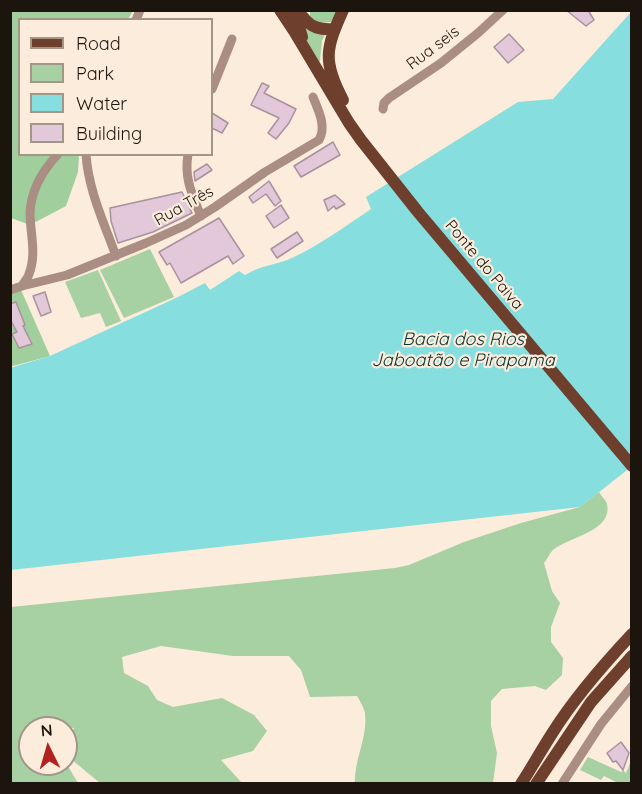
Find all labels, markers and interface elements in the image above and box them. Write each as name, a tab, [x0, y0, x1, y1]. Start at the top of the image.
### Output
legend	[18, 18, 213, 156]
street label: Rua seis	[403, 22, 463, 74]
text: Road	[76, 32, 121, 55]
text: Park	[76, 62, 114, 85]
text: Water	[76, 92, 127, 115]
text: Building	[76, 122, 142, 145]
street label: Rua Três	[151, 182, 217, 230]
street label: Ponte do Paiva	[441, 216, 527, 314]
water label: Bacia dos Rios Jaboatão e Pirapama	[371, 329, 555, 372]
north arrow	[18, 716, 78, 776]
text: N	[40, 720, 53, 741]

